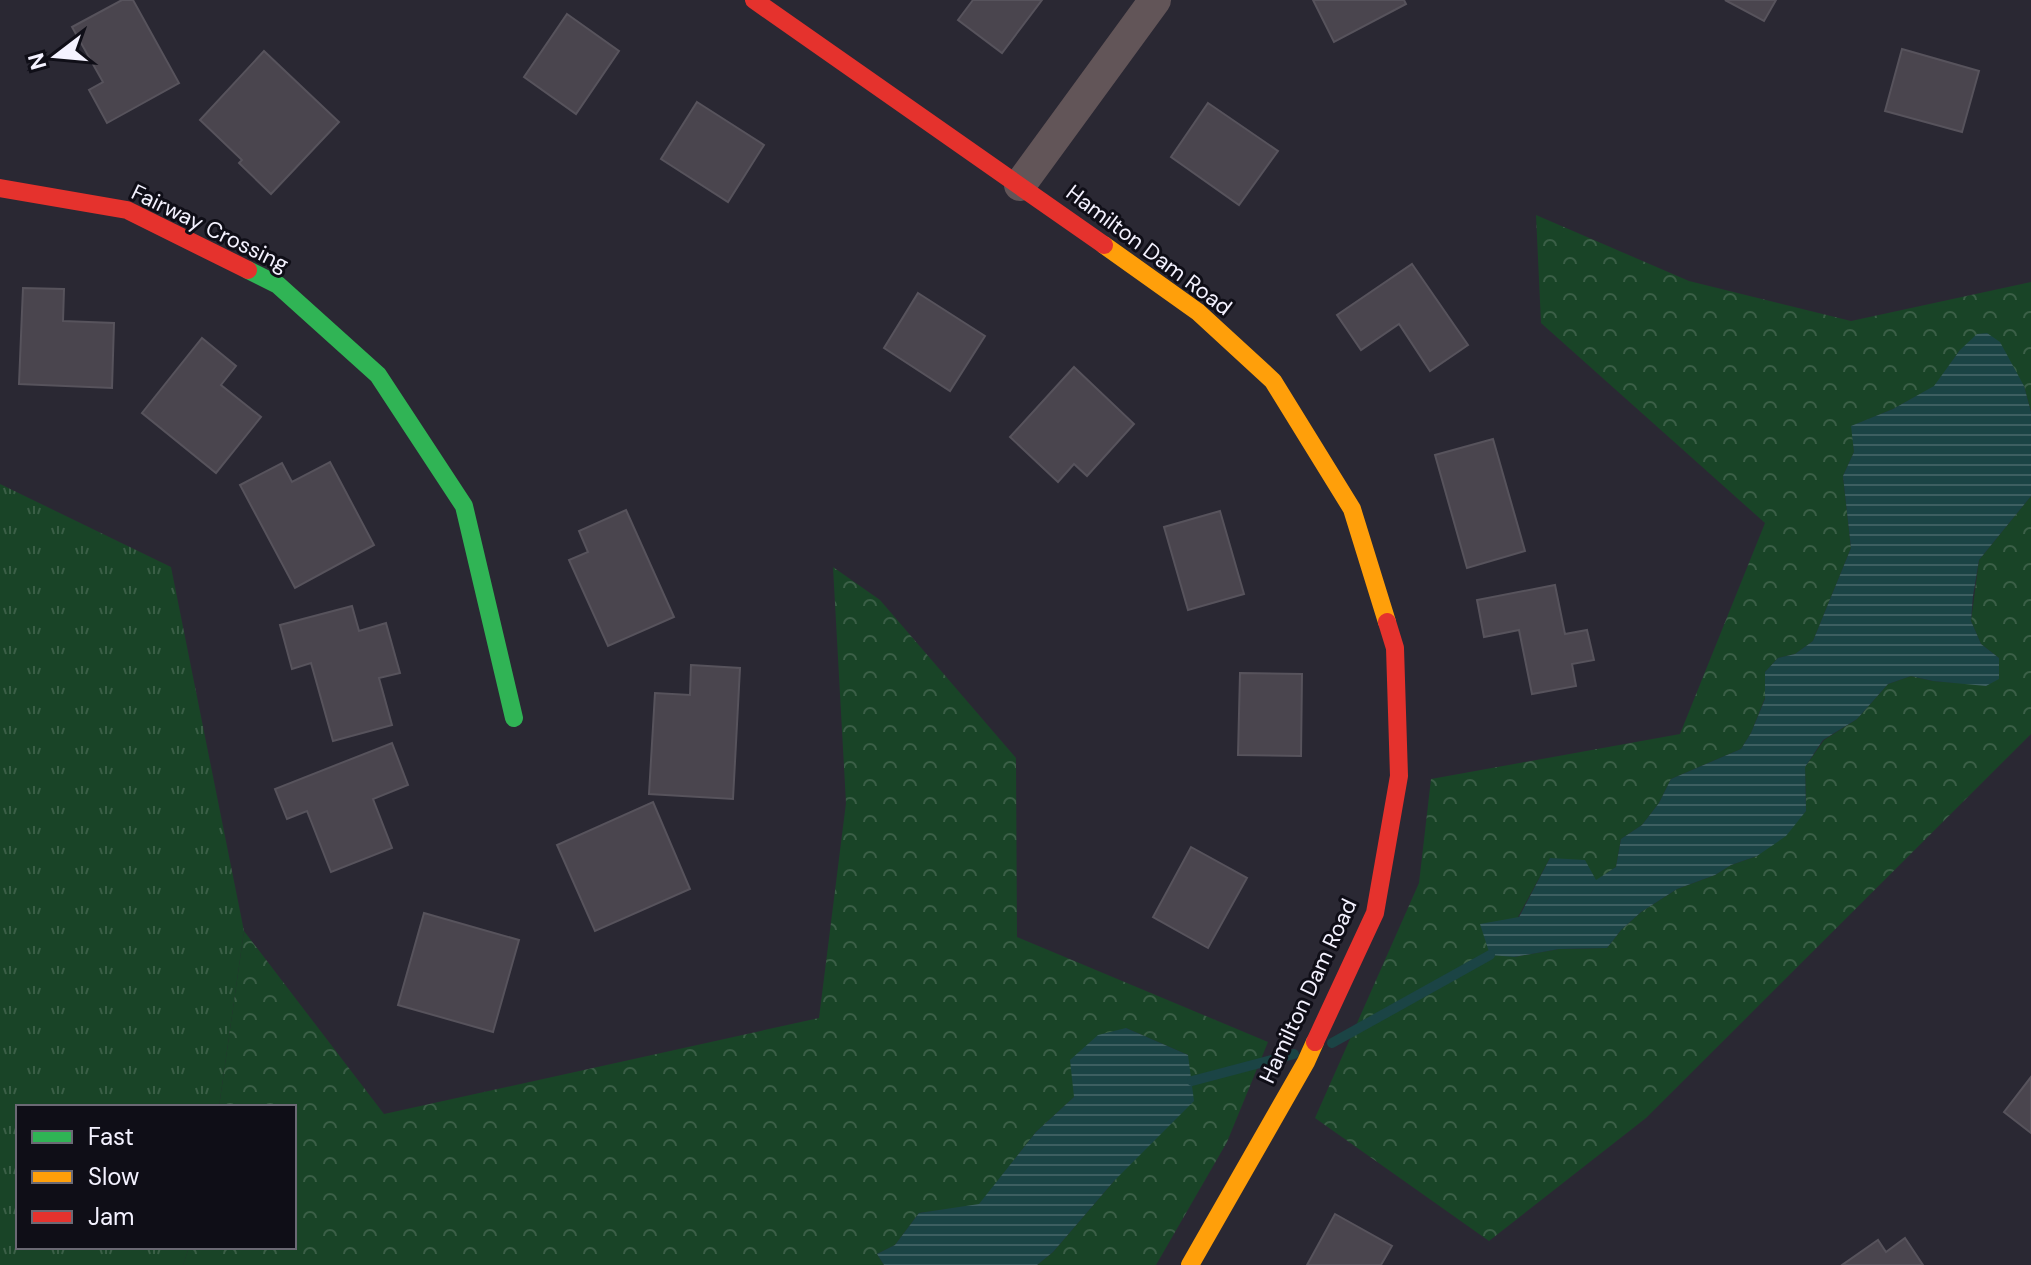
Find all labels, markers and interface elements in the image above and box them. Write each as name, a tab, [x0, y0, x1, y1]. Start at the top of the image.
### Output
north arrow	[16, 16, 96, 96]
text: N	[21, 50, 53, 73]
street label: Fairway Crossing	[127, 177, 293, 279]
street label: Hamilton Dam Road	[1060, 178, 1238, 322]
street label: Hamilton Dam Road	[1253, 894, 1363, 1088]
legend	[16, 1105, 296, 1249]
text: Fast	[88, 1121, 134, 1152]
text: Slow	[88, 1161, 139, 1192]
text: Jam	[88, 1201, 134, 1232]

